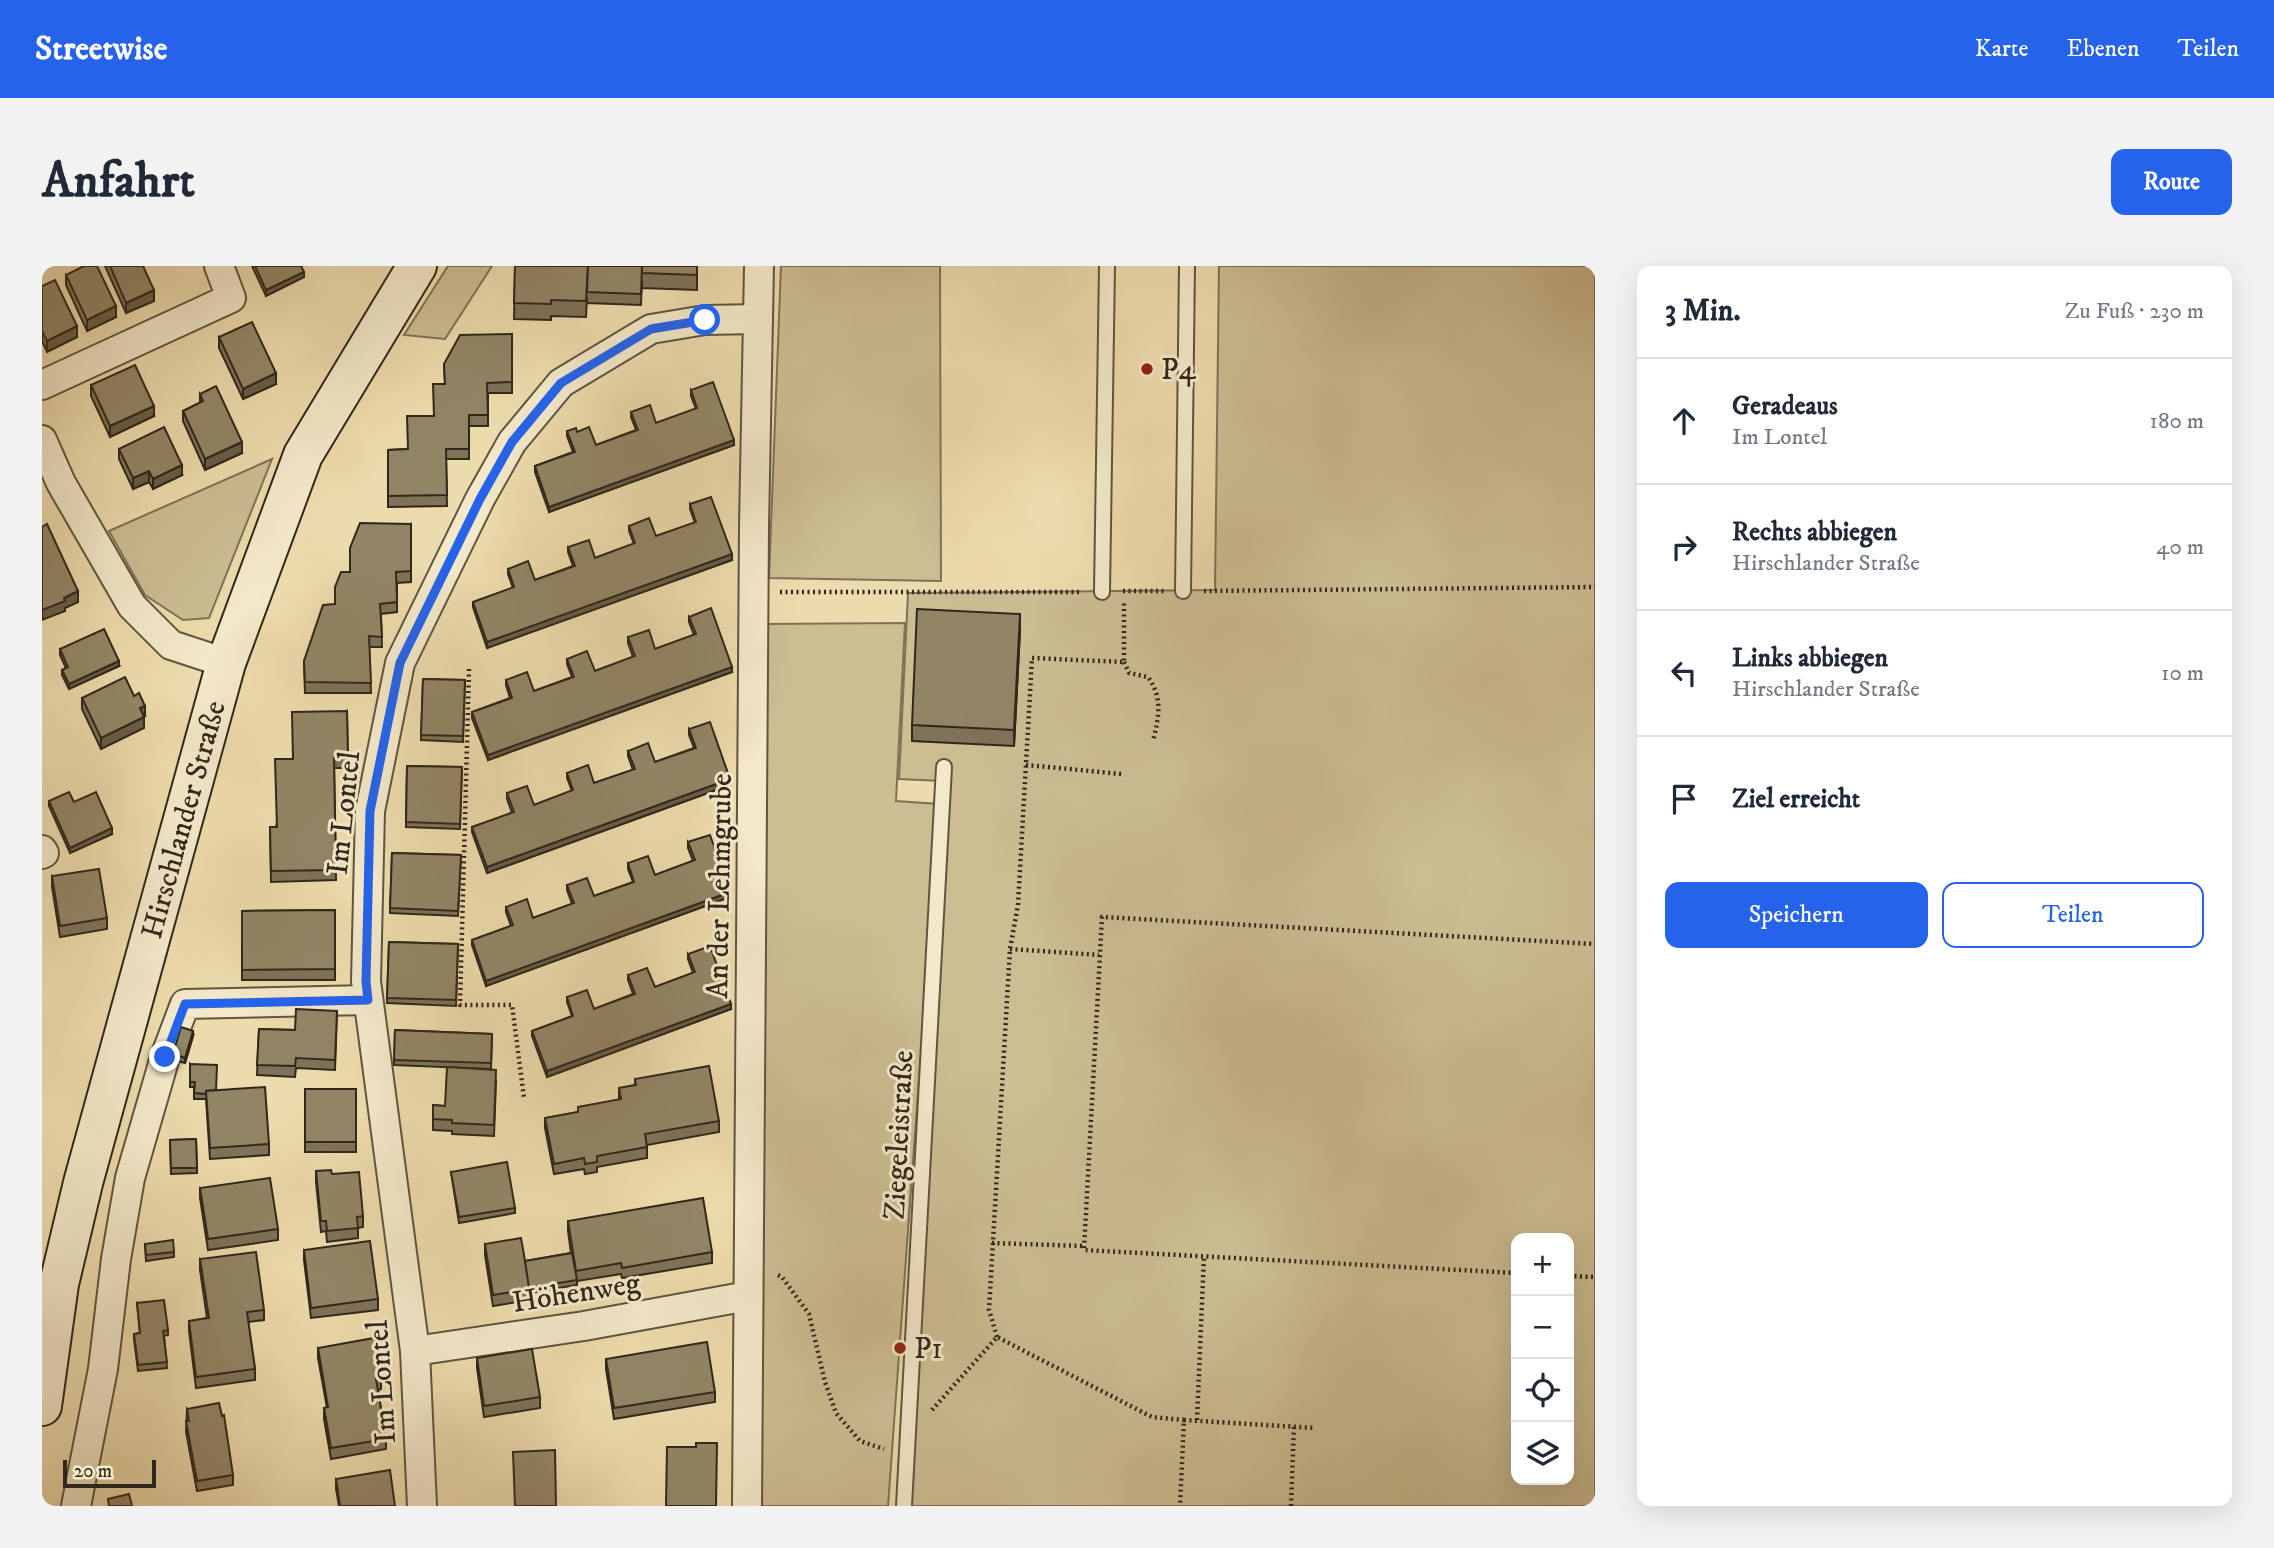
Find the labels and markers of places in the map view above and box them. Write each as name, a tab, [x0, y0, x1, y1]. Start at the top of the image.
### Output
place label: P4	[1161, 352, 1196, 389]
marker: P4	[1139, 361, 1155, 377]
place label: P1	[914, 1331, 942, 1368]
marker: P1	[892, 1340, 908, 1356]

